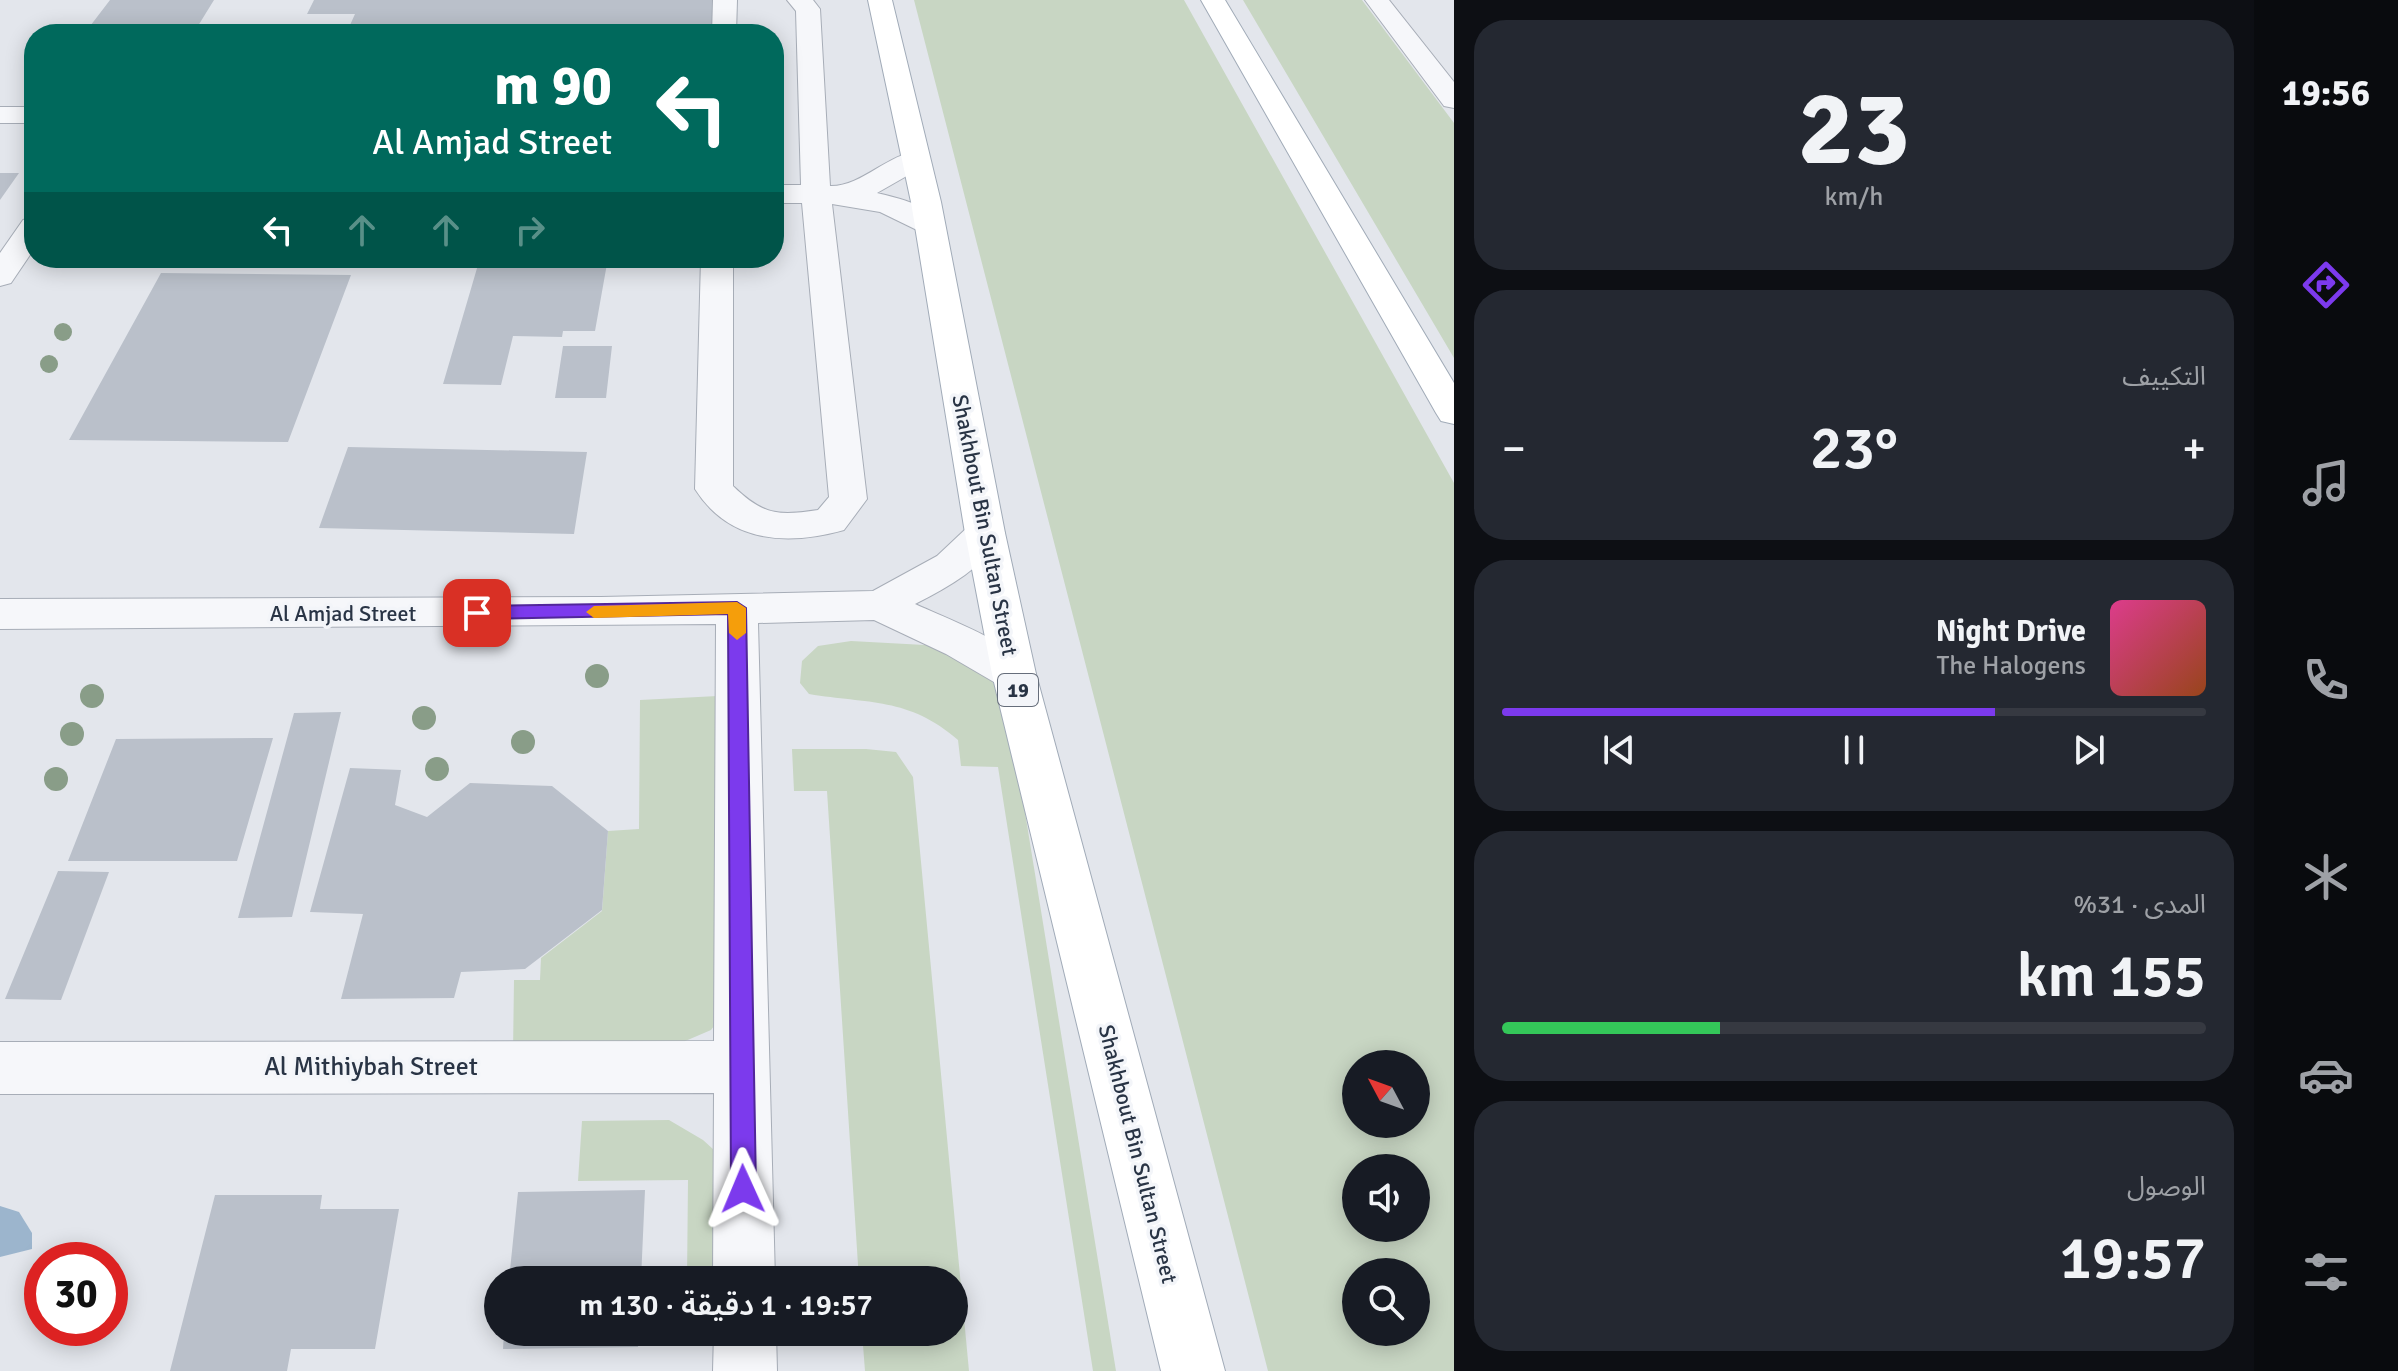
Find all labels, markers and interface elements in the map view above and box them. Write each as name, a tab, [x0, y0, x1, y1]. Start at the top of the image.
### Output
text: 90 m	[494, 51, 612, 120]
icon: left	[640, 56, 744, 160]
text: 23	[1798, 65, 1910, 193]
text: 19:56	[2282, 71, 2370, 116]
text: Al Amjad Street	[372, 120, 612, 165]
text: km/h	[1825, 181, 1883, 213]
icon: left	[256, 208, 300, 252]
icon: ahead	[340, 208, 384, 252]
icon: ahead	[424, 208, 468, 252]
icon: right	[508, 208, 552, 252]
icon: directions	[2298, 257, 2354, 313]
text: التكييف	[2122, 361, 2206, 393]
street label: Shakhbout Bin Sultan Street	[946, 392, 1024, 658]
text: 23°	[1810, 412, 1898, 486]
text: −	[1502, 422, 1526, 476]
text: +	[2182, 422, 2206, 476]
icon: music	[2298, 455, 2354, 511]
pin	[443, 579, 511, 647]
icon: arrive	[455, 591, 499, 635]
street label: Al Amjad Street	[270, 600, 417, 627]
text: Night Drive	[1936, 613, 2086, 650]
text: The Halogens	[1936, 650, 2086, 682]
icon: phone	[2298, 652, 2354, 708]
road number: 19	[998, 674, 1038, 706]
icon: previous	[1597, 728, 1641, 772]
icon: pause	[1832, 728, 1876, 772]
icon: next	[2067, 728, 2111, 772]
icon: climate	[2298, 849, 2354, 905]
text: المدى · 31%	[2073, 889, 2206, 921]
text: 155 km	[2017, 940, 2206, 1014]
street label: Shakhbout Bin Sultan Street	[1093, 1022, 1183, 1286]
icon: car	[2298, 1047, 2354, 1103]
north arrow	[1342, 1050, 1430, 1138]
map controls	[1342, 1050, 1430, 1346]
street label: Al Mithiybah Street	[264, 1051, 478, 1083]
position arrow	[701, 1147, 785, 1231]
button: sound	[1342, 1154, 1430, 1242]
text: الوصول	[2127, 1171, 2206, 1203]
text: 19:57	[2059, 1222, 2206, 1296]
speed limit sign: 30	[24, 1242, 128, 1346]
icon: filters	[2298, 1244, 2354, 1300]
button: search	[1342, 1258, 1430, 1346]
text: 19:57 · 1 دقيقة · 130 m	[579, 1287, 873, 1324]

